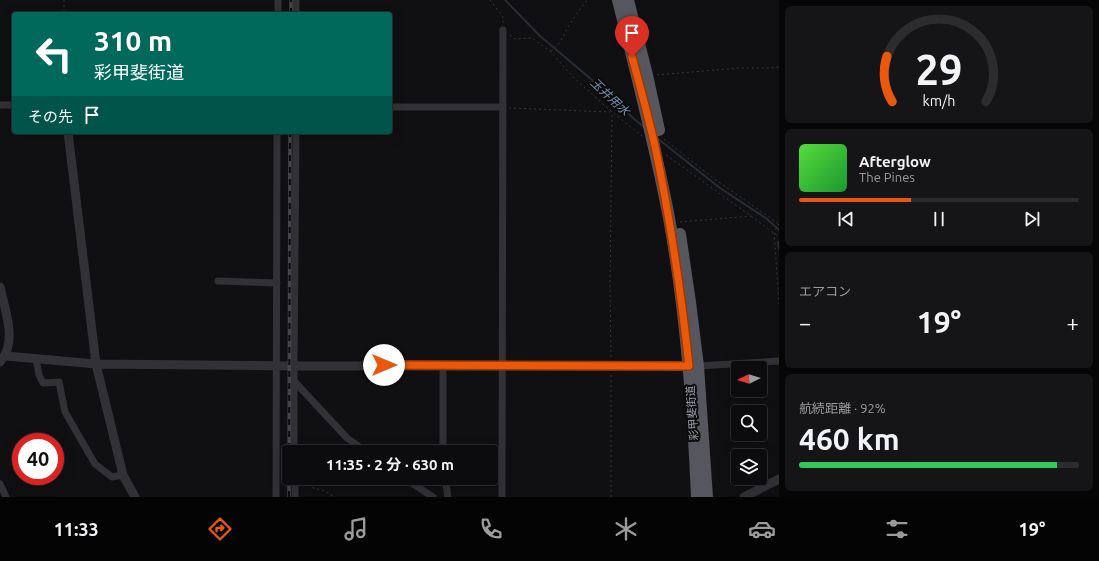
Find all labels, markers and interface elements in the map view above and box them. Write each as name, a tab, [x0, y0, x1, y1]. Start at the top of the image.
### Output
pin	[615, 16, 649, 57]
icon: arrive	[621, 22, 643, 44]
text: 310 m	[94, 25, 172, 56]
icon: left	[28, 28, 80, 80]
text: 29	[916, 46, 962, 93]
text: 彩甲斐街道	[94, 62, 184, 82]
water label: 玉井用水	[588, 76, 634, 119]
text: km/h	[923, 93, 955, 109]
icon: arrive	[81, 104, 103, 126]
text: その先	[28, 108, 73, 125]
text: Afterglow	[859, 153, 931, 170]
text: The Pines	[859, 170, 915, 184]
icon: previous	[835, 208, 857, 230]
icon: pause	[928, 208, 950, 230]
icon: next	[1021, 208, 1043, 230]
text: エアコン	[799, 284, 851, 298]
text: 19°	[917, 305, 961, 339]
text: −	[799, 310, 811, 335]
text: +	[1067, 310, 1079, 335]
position arrow	[363, 344, 405, 386]
north arrow	[731, 361, 767, 397]
map controls	[731, 361, 767, 485]
street label: 彩甲斐街道	[684, 385, 700, 441]
text: 航続距離 · 92%	[799, 401, 886, 415]
button: search	[731, 405, 767, 441]
text: 460 km	[799, 422, 900, 456]
speed limit sign: 40	[12, 433, 64, 485]
button: layers	[731, 449, 767, 485]
text: 11:35 · 2 分 · 630 m	[326, 456, 454, 473]
icon: directions	[206, 515, 234, 543]
icon: music	[342, 515, 370, 543]
icon: phone	[477, 515, 505, 543]
icon: climate	[612, 515, 640, 543]
icon: car	[748, 515, 776, 543]
icon: filters	[883, 515, 911, 543]
text: 11:33	[54, 519, 99, 539]
text: 19°	[1019, 519, 1045, 539]

